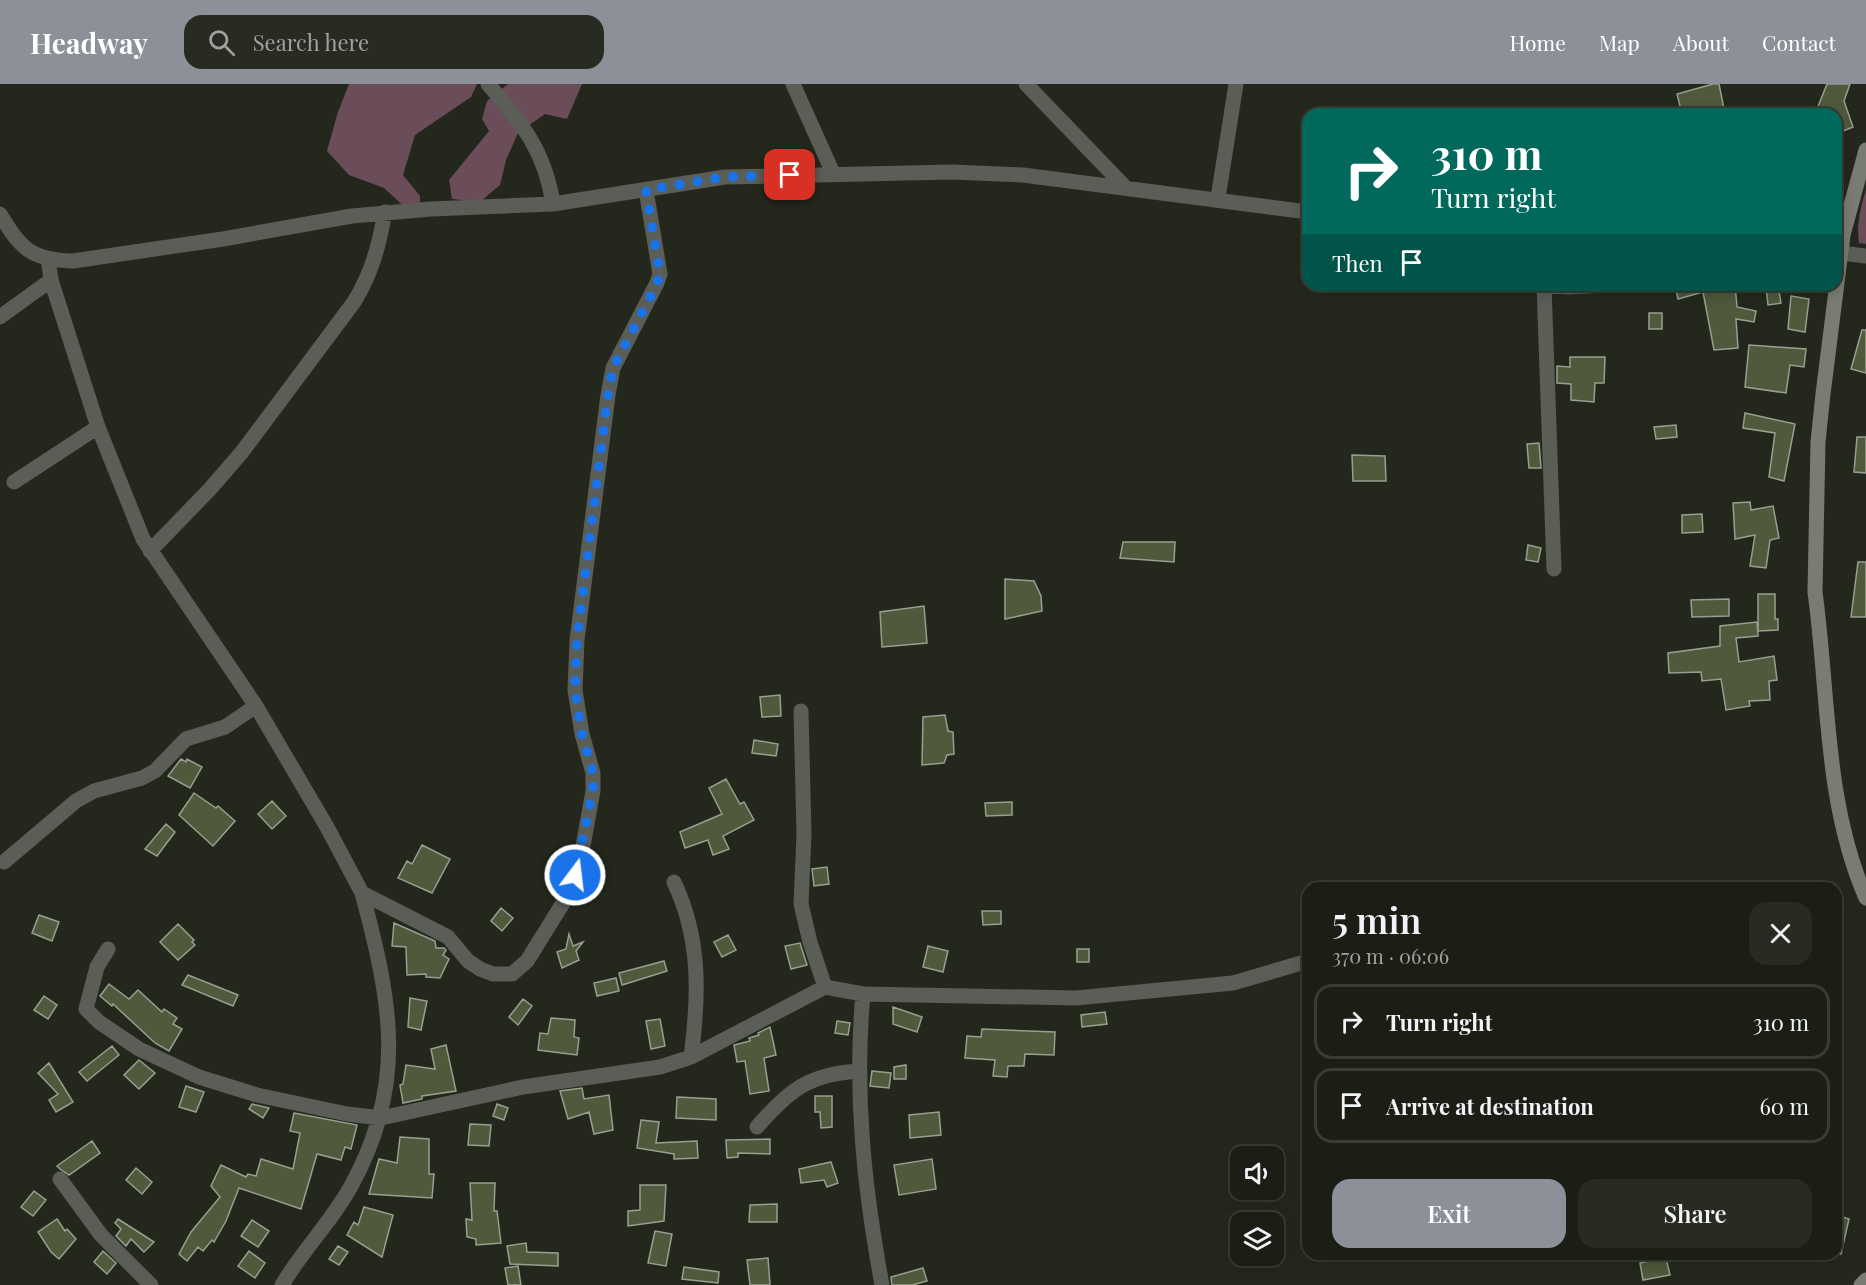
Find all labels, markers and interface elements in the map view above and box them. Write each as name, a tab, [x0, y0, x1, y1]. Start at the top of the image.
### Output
search box	[184, 15, 604, 69]
text: Headway	[30, 24, 148, 61]
icon: search	[205, 26, 238, 59]
text: Search here	[253, 27, 369, 57]
text: Home	[1510, 28, 1566, 56]
text: Map	[1599, 28, 1640, 56]
text: About	[1673, 28, 1729, 56]
text: Contact	[1762, 28, 1836, 56]
text: 310 m	[1431, 125, 1542, 181]
icon: right	[1332, 132, 1410, 210]
pin	[764, 149, 815, 200]
icon: arrive	[773, 158, 806, 191]
text: Turn right	[1431, 179, 1556, 215]
icon: arrive	[1395, 246, 1428, 279]
text: Then	[1332, 248, 1383, 278]
position arrow	[543, 843, 607, 907]
text: 5 min	[1332, 895, 1421, 943]
button: close	[1749, 902, 1812, 965]
text: 370 m · 06:06	[1332, 942, 1449, 969]
icon: right	[1335, 1005, 1368, 1038]
text: Turn right	[1386, 1007, 1492, 1037]
text: 310 m	[1753, 1007, 1809, 1037]
icon: arrive	[1335, 1089, 1368, 1122]
text: Arrive at destination	[1386, 1091, 1594, 1121]
text: 60 m	[1759, 1091, 1809, 1121]
map controls	[1230, 1146, 1284, 1266]
button: sound	[1230, 1146, 1284, 1200]
button: Exit	[1332, 1179, 1566, 1248]
button: Share	[1578, 1179, 1812, 1248]
button: layers	[1230, 1212, 1284, 1266]

